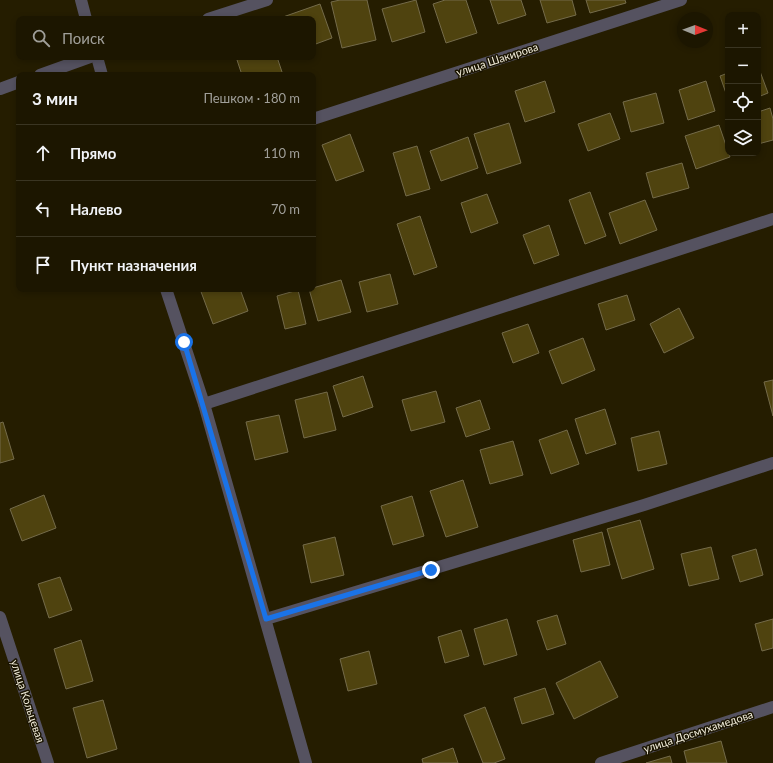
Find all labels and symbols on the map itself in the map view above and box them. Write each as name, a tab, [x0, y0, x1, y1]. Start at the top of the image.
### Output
north arrow	[677, 12, 713, 48]
street label: улица Шакирова	[454, 40, 540, 78]
route start	[175, 333, 193, 351]
route end	[422, 561, 440, 579]
street label: улица Кольцевая	[8, 658, 48, 744]
street label: улица Досмухамедова	[642, 707, 754, 755]

